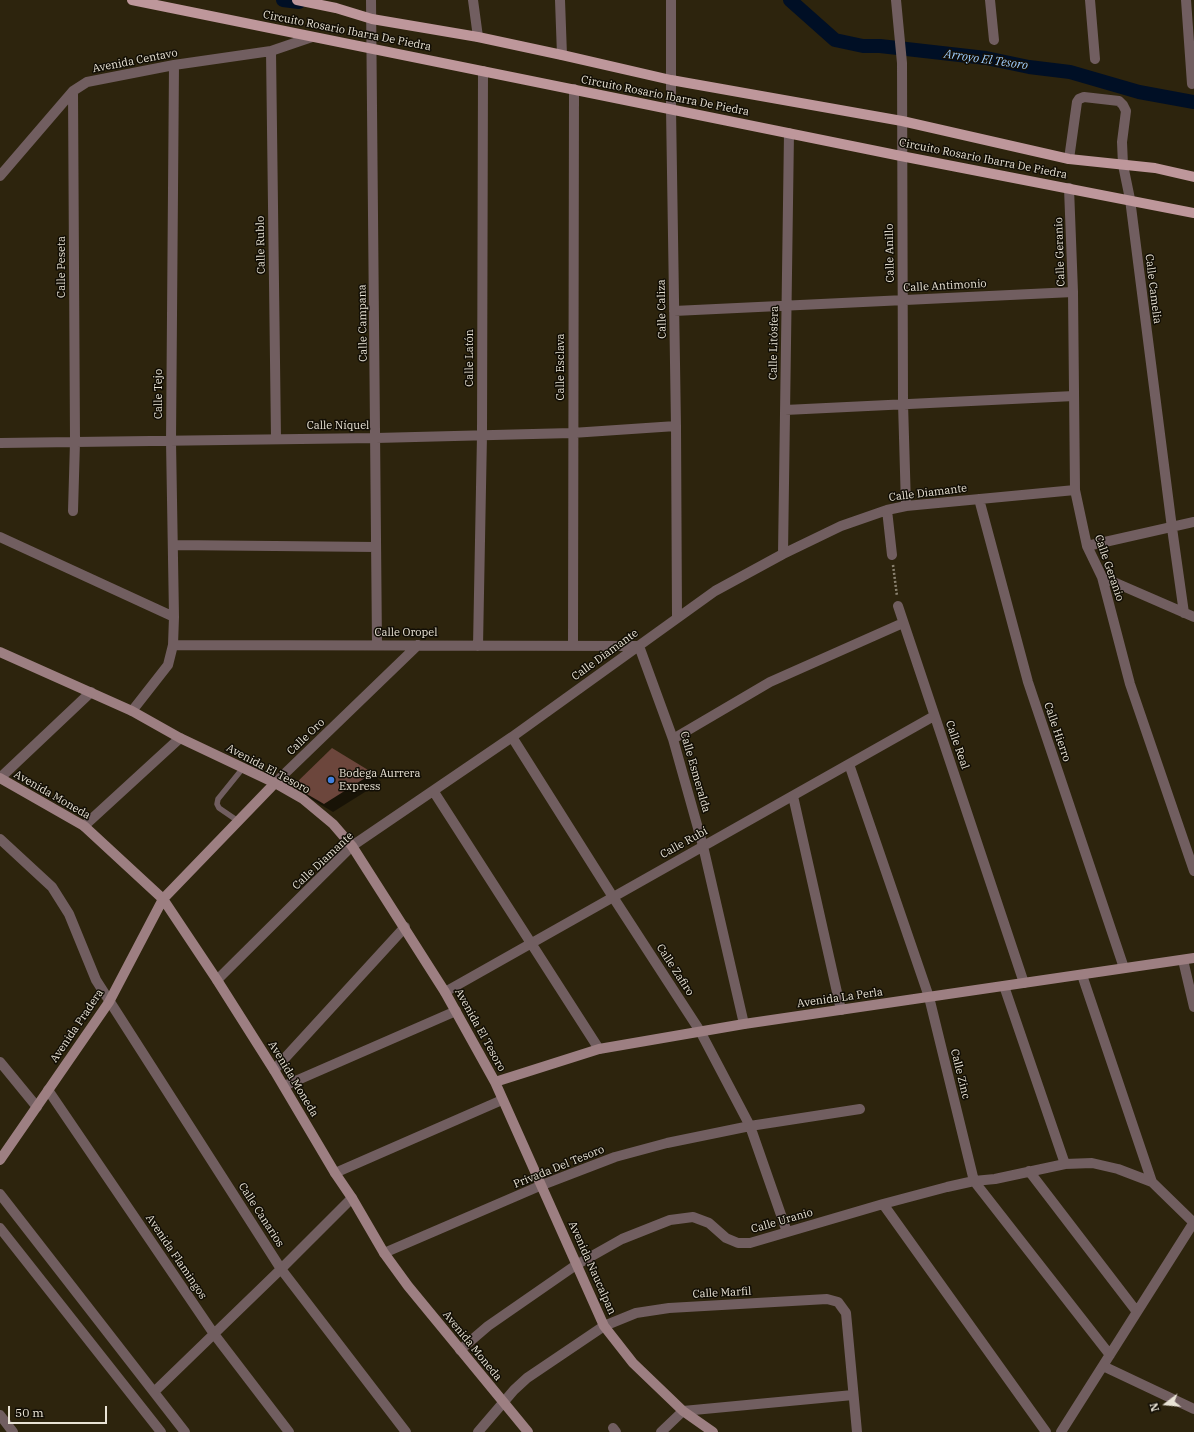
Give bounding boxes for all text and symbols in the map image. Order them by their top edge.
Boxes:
street label: Circuito Rosario Ibarra De Piedra [262,8,432,54]
street label: Avenida Centavo [91,46,179,76]
water label: Arroyo El Tesoro [943,47,1029,73]
street label: Circuito Rosario Ibarra De Piedra [580,73,750,119]
street label: Circuito Rosario Ibarra De Piedra [898,136,1068,182]
street label: Calle Rublo [254,216,268,274]
street label: Calle Geranio [1052,217,1068,287]
street label: Calle Anillo [883,223,897,283]
street label: Calle Peseta [55,236,69,298]
street label: Calle Camelia [1142,253,1164,325]
street label: Calle Antimonio [903,277,987,295]
street label: Calle Caliza [655,279,669,339]
street label: Calle Campana [356,284,370,362]
street label: Calle Litósfera [767,306,781,380]
street label: Calle Latón [463,329,477,387]
street label: Calle Esclava [554,333,568,401]
street label: Calle Tejo [152,369,166,419]
street label: Calle Níquel [307,419,369,433]
street label: Calle Diamante [888,482,968,504]
street label: Calle Geranio [1091,533,1127,603]
street label: Calle Oropel [374,626,438,640]
street label: Calle Diamante [569,627,641,683]
street label: Calle Hierro [1041,701,1073,763]
street label: Calle Oro [284,716,328,758]
street label: Calle Real [943,719,971,771]
street label: Calle Esmeralda [677,730,713,814]
street label: Avenida El Tesoro [224,741,312,797]
place label: Bodega Aurrera Express [339,767,420,793]
street label: Avenida Moneda [11,768,93,822]
marker: Bodega Aurrera Express [326,775,336,785]
street label: Calle Rubí [658,825,710,861]
street label: Calle Diamante [290,829,356,893]
street label: Calle Zafiro [653,942,697,998]
street label: Avenida La Perla [796,985,884,1011]
street label: Avenida El Tesoro [452,986,508,1074]
street label: Avenida Pradera [48,987,106,1065]
street label: Avenida Moneda [265,1039,321,1119]
street label: Calle Zinc [947,1048,973,1100]
street label: Privada Del Tesoro [512,1143,606,1191]
street label: Calle Canarios [235,1180,287,1250]
street label: Calle Uranio [750,1206,814,1236]
street label: Avenida Flamingos [143,1212,209,1302]
street label: Avenida Naucalpan [565,1219,619,1317]
street label: Calle Marfil [692,1285,752,1301]
street label: Avenida Moneda [440,1308,504,1384]
north arrow [1146,1384,1186,1424]
scale bar [10,1398,109,1424]
text: N [1147,1401,1162,1413]
text: 50 m [15,1405,44,1420]

